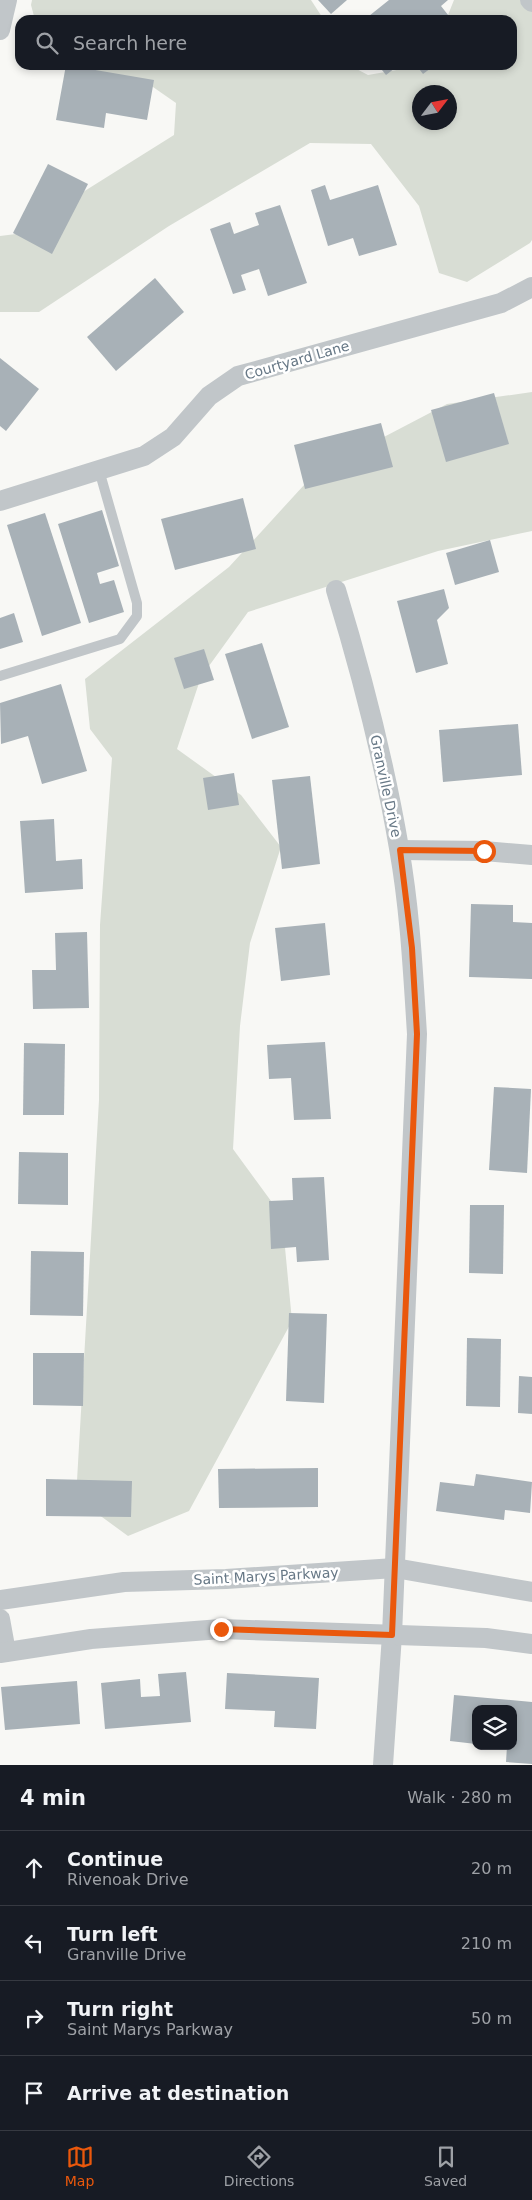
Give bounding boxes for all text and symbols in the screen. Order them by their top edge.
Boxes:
search box [15,15,517,70]
icon: search [33,29,61,57]
text: Search here [73,32,187,54]
north arrow [412,85,457,130]
street label: Courtyard Lane [243,337,351,383]
street label: Granville Drive [367,733,405,839]
route start [473,840,496,863]
street label: Saint Marys Parkway [193,1564,339,1588]
route end [210,1618,233,1641]
map controls [472,1705,517,1750]
button: layers [472,1705,517,1750]
text: 4 min [20,1786,86,1810]
text: Walk · 280 m [407,1788,512,1807]
text: Continue [67,1848,163,1870]
icon: ahead [20,1854,48,1882]
text: 20 m [471,1859,512,1878]
text: Rivenoak Drive [67,1870,189,1889]
text: Turn left [67,1923,158,1945]
icon: left [20,1929,48,1957]
text: 210 m [461,1934,512,1953]
text: Granville Drive [67,1945,186,1964]
text: Turn right [67,1998,173,2020]
icon: right [20,2004,48,2032]
text: 50 m [471,2009,512,2028]
text: Saint Marys Parkway [67,2020,233,2039]
icon: arrive [20,2079,48,2107]
text: Arrive at destination [67,2082,289,2104]
tab: Map [65,2143,94,2189]
tab: Directions [224,2143,294,2189]
tab: Saved [424,2143,467,2189]

